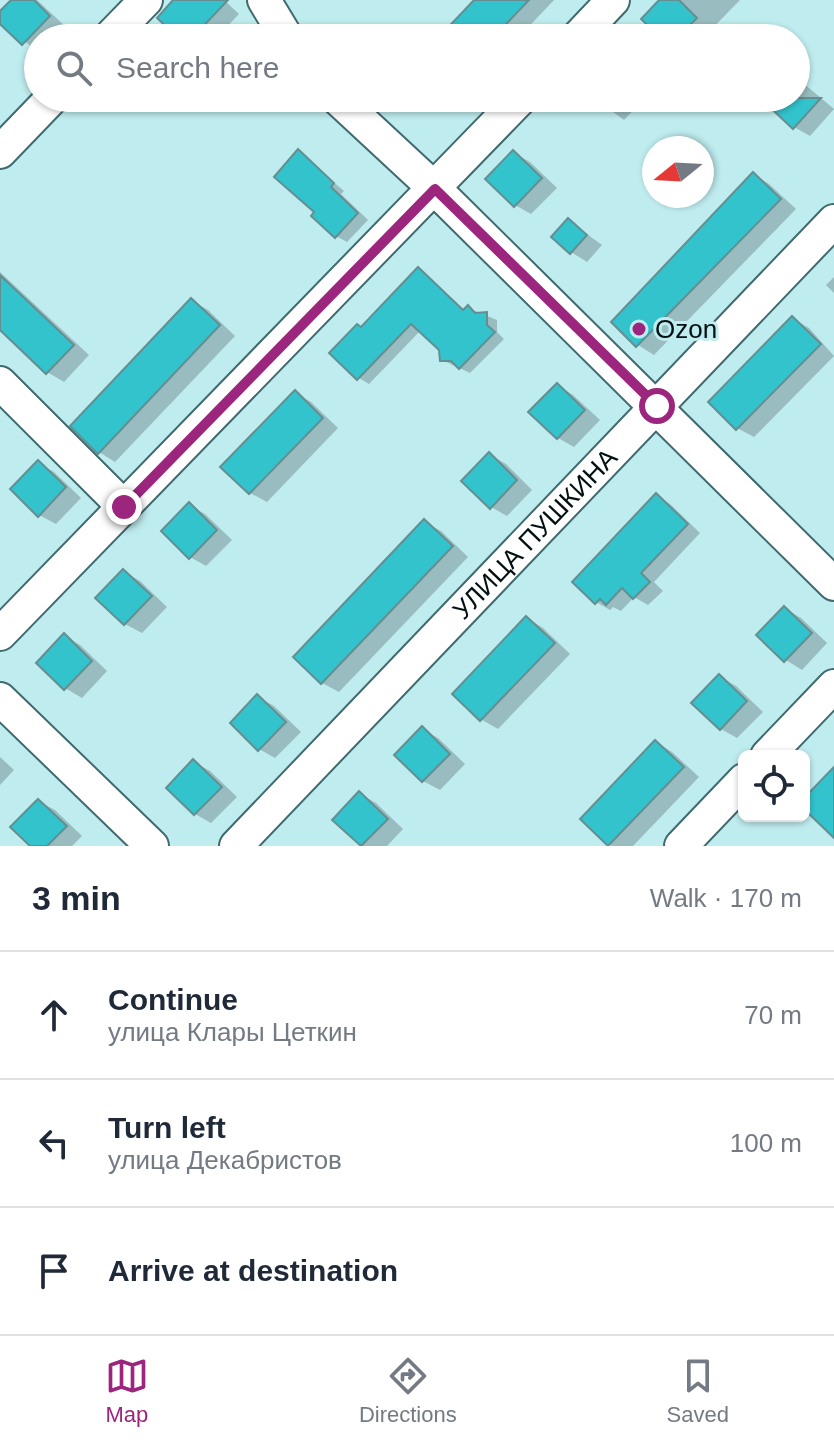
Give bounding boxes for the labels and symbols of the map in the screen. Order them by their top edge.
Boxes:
north arrow [642,136,714,208]
place label: Ozon [655,314,717,344]
marker: Ozon [630,320,648,338]
route start [639,388,675,424]
street label: УЛИЦА ПУШКИНА [446,442,623,625]
route end [106,489,142,525]

